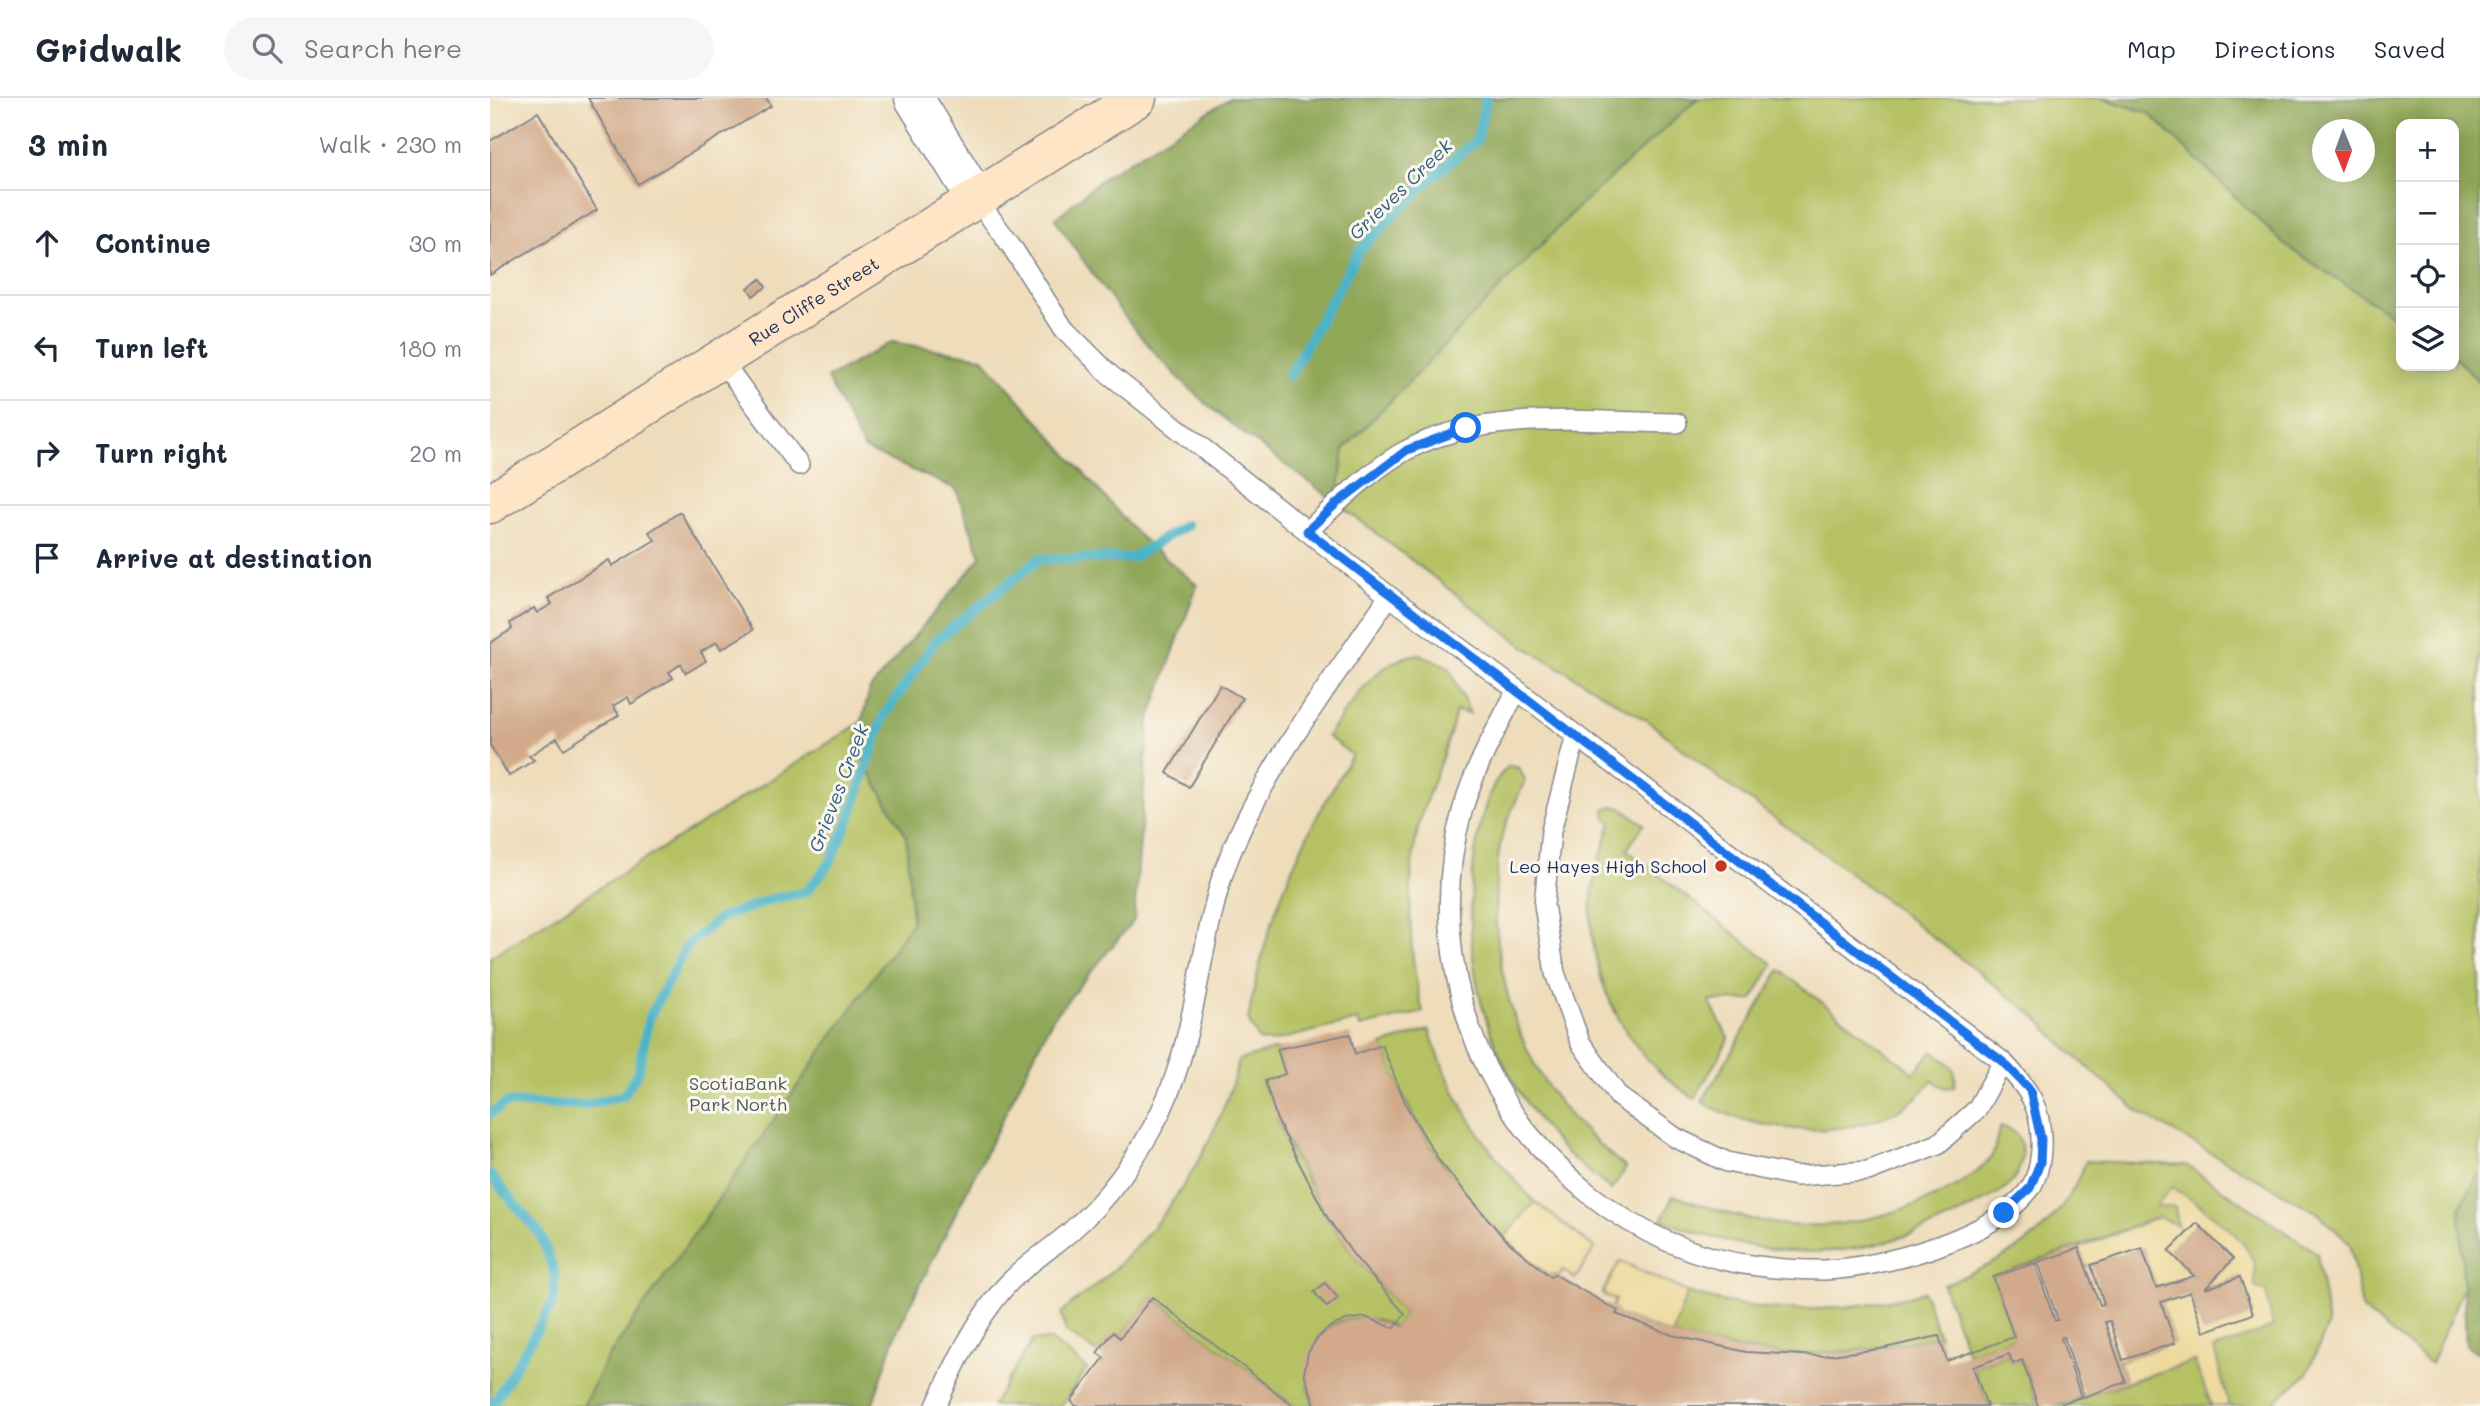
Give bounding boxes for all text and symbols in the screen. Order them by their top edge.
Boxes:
search box [224,17,714,80]
text: Gridwalk [35,27,182,70]
icon: search [248,29,286,67]
text: Search here [304,31,462,65]
text: Map [2127,33,2176,64]
text: Directions [2214,33,2336,64]
text: Saved [2374,33,2445,64]
north arrow [2312,119,2375,182]
map controls [2396,119,2459,371]
button: + [2396,119,2459,182]
text: 3 min [28,124,108,164]
text: Walk · 230 m [319,129,462,159]
water label: Grieves Creek [1343,132,1458,245]
button: − [2396,182,2459,245]
icon: ahead [28,224,66,262]
text: Continue [95,226,211,260]
text: 30 m [409,228,462,258]
button: locate [2396,245,2459,308]
street label: Rue Cliffe Street [744,251,883,351]
button: layers [2396,308,2459,371]
icon: left [28,329,66,367]
text: Turn left [95,331,208,365]
text: 180 m [398,333,462,363]
route start [1450,412,1481,443]
icon: right [28,434,66,472]
text: Turn right [95,436,228,470]
text: 20 m [409,438,462,468]
icon: arrive [28,539,66,577]
text: Arrive at destination [95,541,372,575]
water label: Grieves Creek [802,720,874,856]
place label: Leo Hayes High School [1509,854,1707,878]
marker: Leo Hayes High School [1713,858,1729,874]
park label: ScotiaBank Park North [689,1071,787,1116]
route end [1988,1197,2019,1228]

